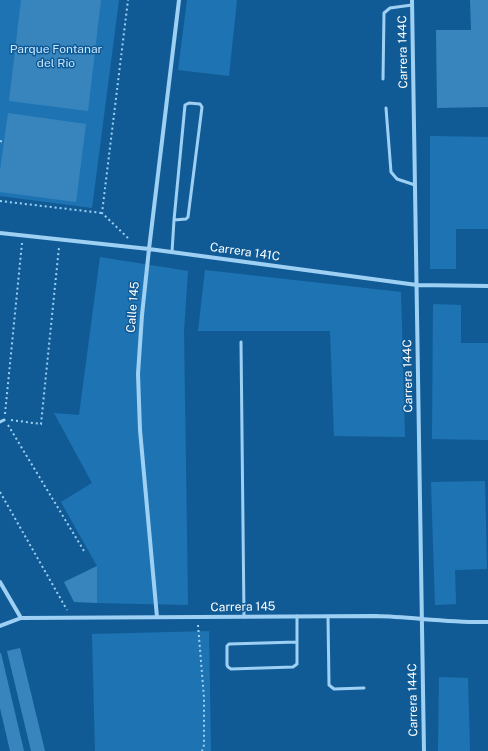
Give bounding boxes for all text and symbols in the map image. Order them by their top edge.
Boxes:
street label: Carrera 144C [395,15,411,89]
park label: Parque Fontanar del Rio [10,42,102,70]
street label: Carrera 141C [209,240,281,264]
street label: Calle 145 [124,281,142,333]
street label: Carrera 144C [400,339,416,413]
street label: Carrera 145 [210,599,276,615]
street label: Carrera 144C [405,663,421,737]

